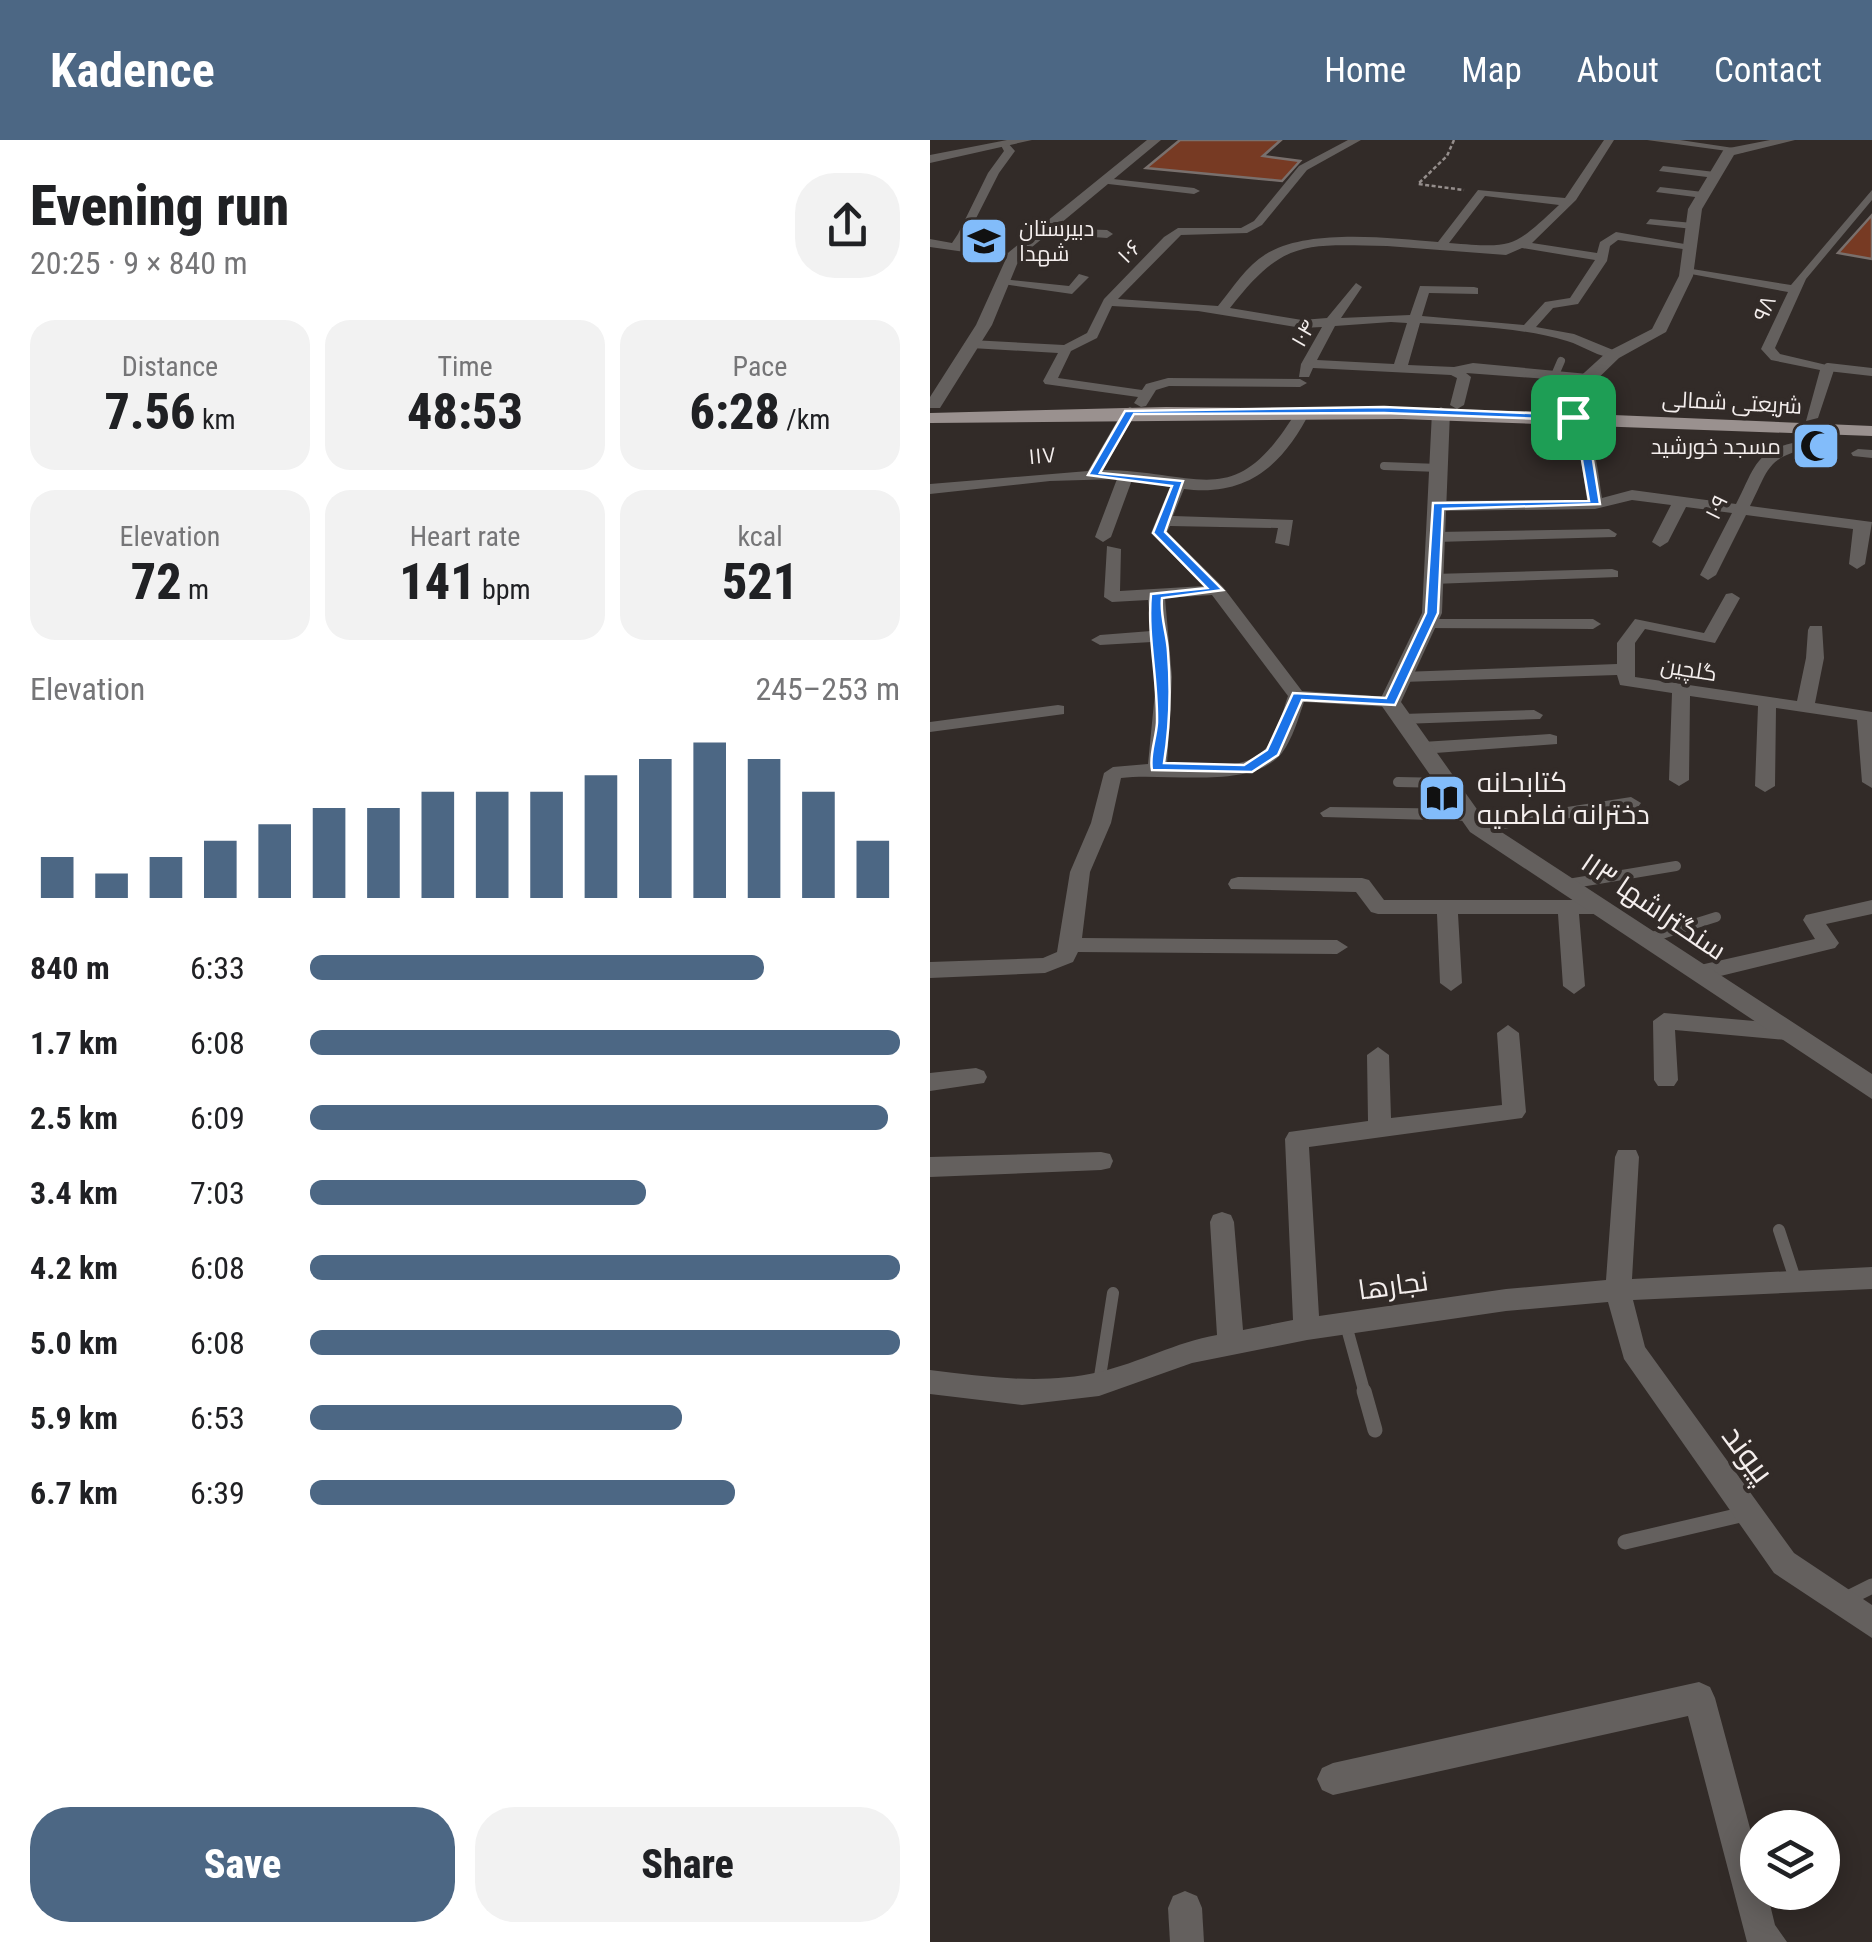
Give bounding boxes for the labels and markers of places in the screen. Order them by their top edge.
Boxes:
school or university icon: دبیرستان شهدا [958,215,1010,267]
place label: دبیرستان شهدا [1019,216,1094,267]
pin [1531,375,1616,460]
mosque icon: مسجد خورشید [1790,420,1842,472]
place label: مسجد خورشید [1651,434,1781,459]
place label: کتابحانه دخترانه فاطمیه [1477,766,1650,831]
library icon: کتابحانه دخترانه فاطمیه [1416,772,1468,824]

